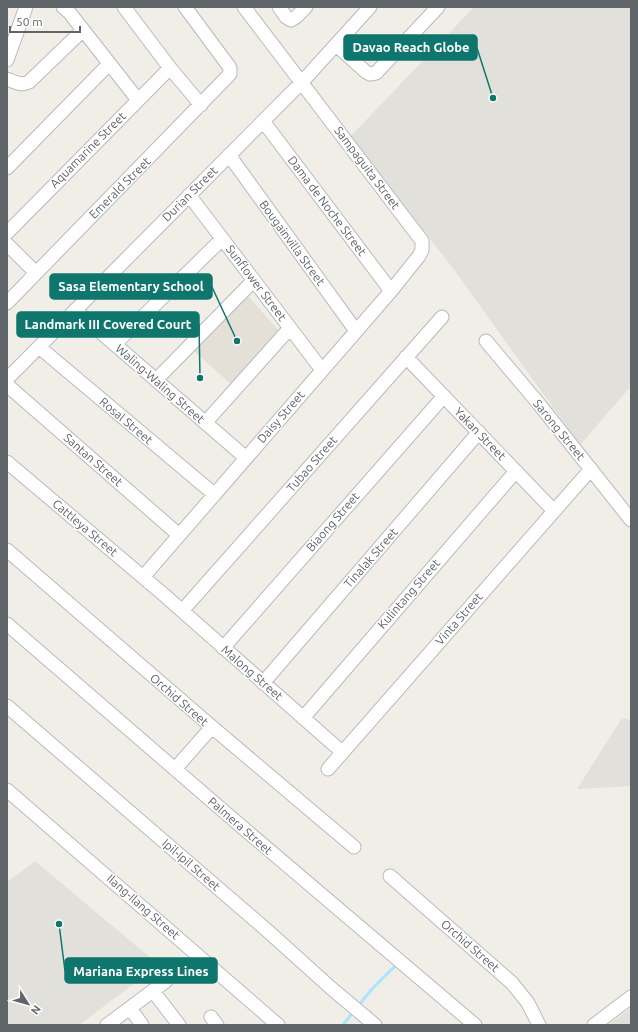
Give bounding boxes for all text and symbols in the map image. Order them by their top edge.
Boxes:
scale bar [10,8,80,34]
text: 50 m [16,15,43,28]
callout: Davao Reach Globe [344,35,477,60]
text: Davao Reach Globe [352,40,470,54]
street label: Aquamarine Street [47,109,128,190]
street label: Sampaguita Street [332,124,403,212]
street label: Dama de Noche Street [286,153,369,258]
street label: Emerald Street [86,154,153,221]
street label: Durian Street [160,163,220,224]
street label: Bougainvilla Street [257,198,328,288]
street label: Sunflower Street [224,242,289,323]
callout: Sasa Elementary School [50,274,212,299]
text: Sasa Elementary School [58,279,204,293]
callout: Landmark III Covered Court [17,312,199,337]
text: Landmark III Covered Court [25,317,192,331]
street label: Waling-Waling Street [113,342,208,426]
street label: Daisy Street [254,388,307,445]
street label: Rosal Street [97,395,156,447]
street label: Sarong Street [531,397,588,463]
street label: Yakan Street [452,405,509,463]
street label: Santan Street [61,431,125,489]
street label: Tubao Street [284,433,340,494]
street label: Biaong Street [304,489,362,554]
street label: Cattleya Street [50,497,121,559]
street label: Tinalak Street [341,525,400,590]
street label: Kulintang Street [375,556,443,631]
street label: Vinta Street [432,590,485,647]
street label: Malong Street [219,643,286,703]
street label: Orchid Street [148,671,211,728]
street label: Palmera Street [206,794,275,857]
street label: Ipil-Ipil Street [160,836,223,893]
street label: Ilang-Ilang Street [104,872,183,942]
street label: Orchid Street [439,917,502,974]
callout: Mariana Express Lines [65,958,217,983]
text: Mariana Express Lines [73,964,209,978]
north arrow [8,984,48,1024]
text: N [29,1003,43,1017]

